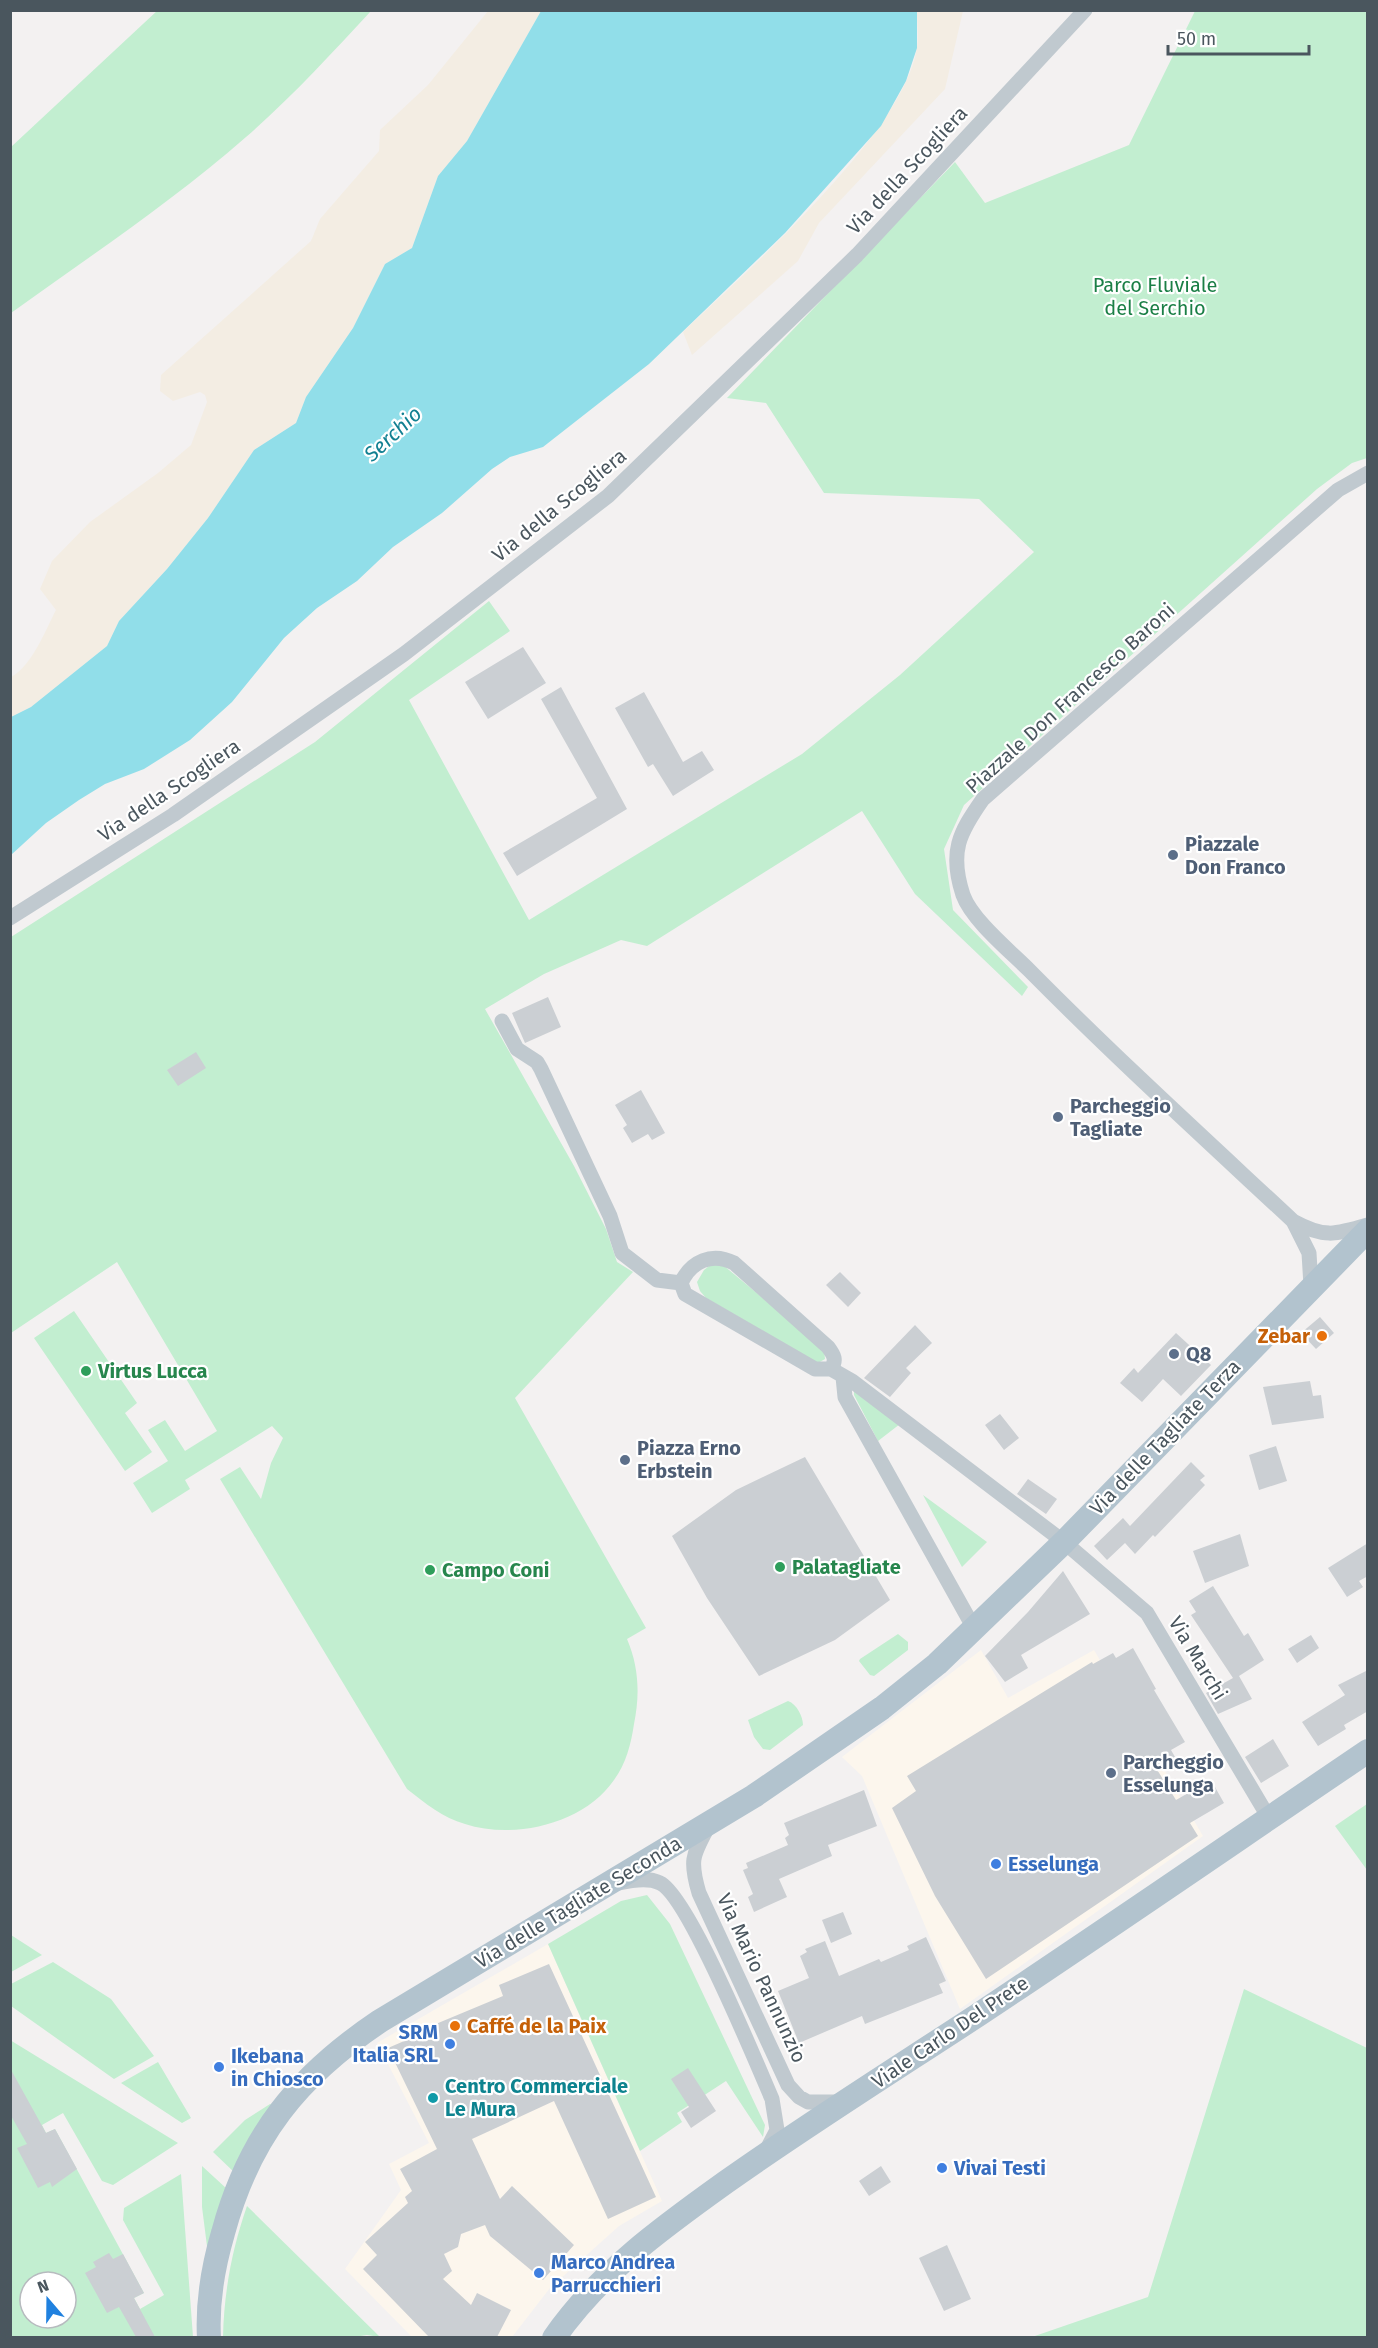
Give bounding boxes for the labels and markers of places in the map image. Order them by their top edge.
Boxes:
place label: Piazzale Don Franco [1185,832,1286,879]
marker: Piazzale Don Franco [1166,848,1180,862]
place label: Parcheggio Tagliate [1070,1094,1171,1141]
marker: Parcheggio Tagliate [1051,1110,1065,1124]
place label: Zebar [1258,1324,1311,1348]
marker: Zebar [1315,1329,1329,1343]
place label: Q8 [1186,1342,1212,1366]
marker: Q8 [1167,1347,1181,1361]
place label: Virtus Lucca [97,1359,208,1383]
marker: Virtus Lucca [79,1364,93,1378]
place label: Piazza Erno Erbstein [637,1436,741,1483]
marker: Piazza Erno Erbstein [618,1453,632,1467]
place label: Palatagliate [792,1555,901,1579]
place label: Campo Coni [442,1558,549,1582]
marker: Palatagliate [773,1560,787,1574]
marker: Campo Coni [423,1563,437,1577]
place label: Parcheggio Esselunga [1123,1750,1224,1797]
marker: Parcheggio Esselunga [1104,1766,1118,1780]
place label: Esselunga [1008,1852,1099,1876]
marker: Esselunga [989,1857,1003,1871]
place label: Caffé de la Paix [467,2014,607,2038]
marker: Caffé de la Paix [448,2019,462,2033]
place label: SRM Italia SRL [353,2020,438,2067]
marker: SRM Italia SRL [443,2037,457,2051]
place label: Ikebana in Chiosco [231,2044,324,2091]
marker: Ikebana in Chiosco [212,2060,226,2074]
place label: Centro Commerciale Le Mura [445,2074,628,2121]
marker: Centro Commerciale Le Mura [426,2091,440,2105]
place label: Vivai Testi [953,2156,1046,2180]
marker: Vivai Testi [935,2161,949,2175]
place label: Marco Andrea Parrucchieri [551,2250,675,2297]
marker: Marco Andrea Parrucchieri [532,2266,546,2280]

